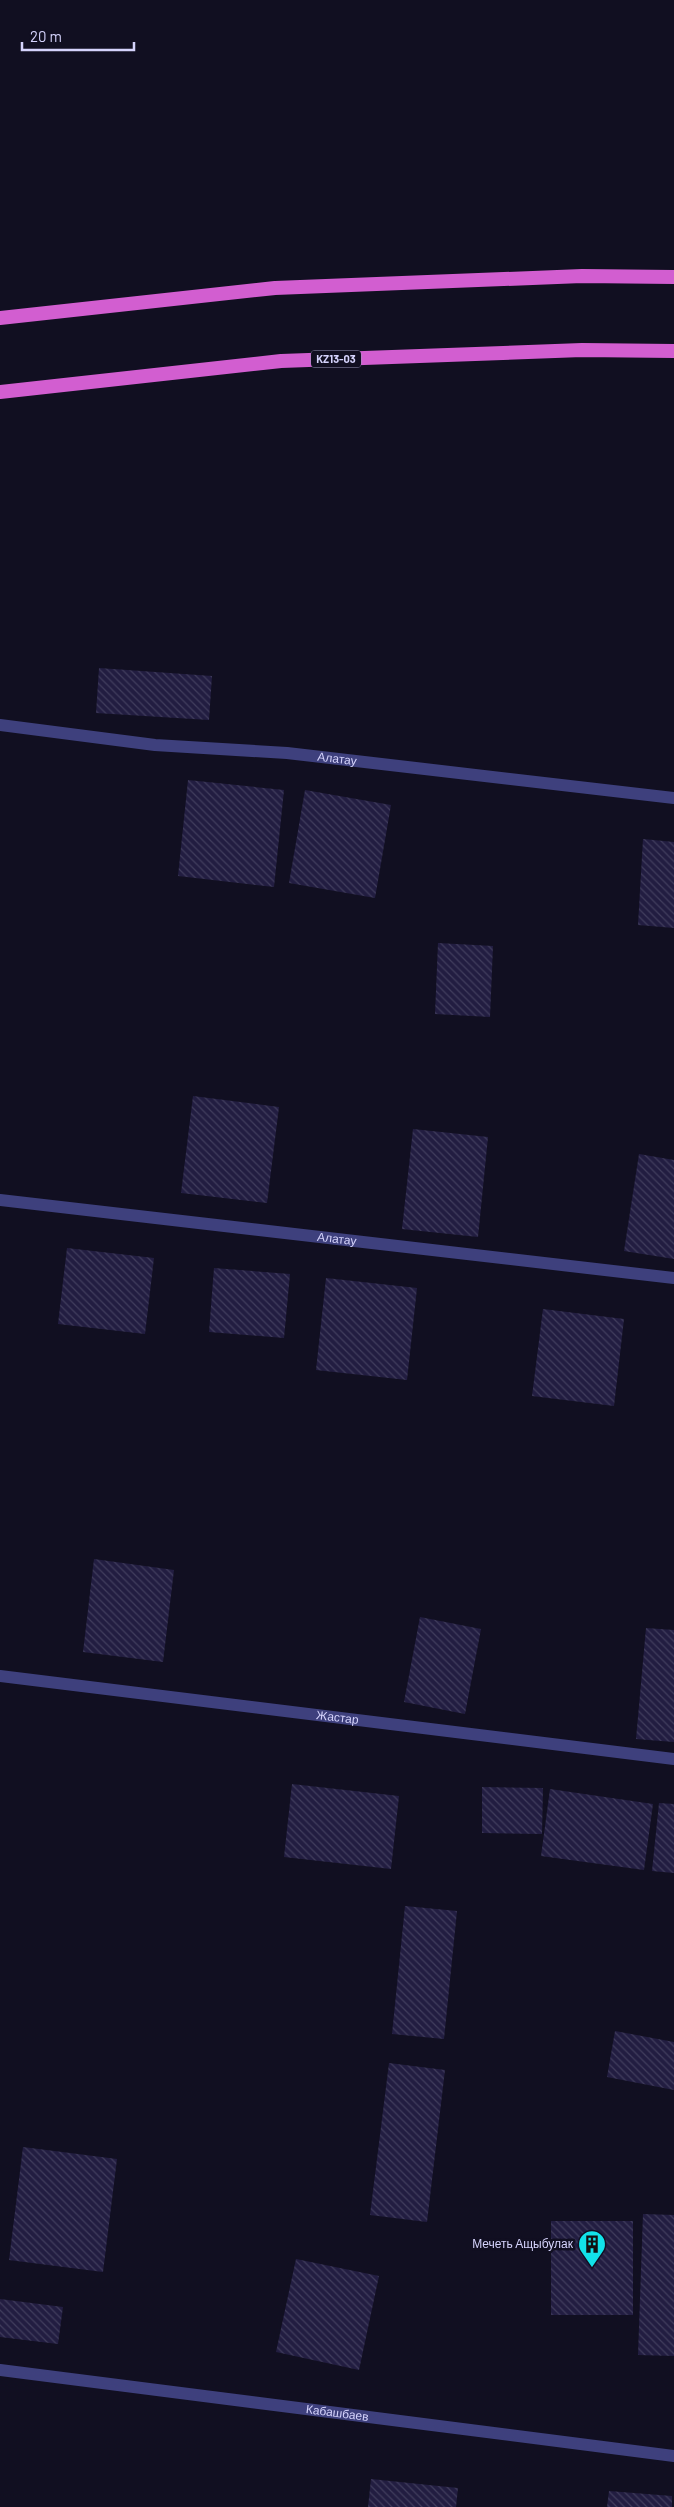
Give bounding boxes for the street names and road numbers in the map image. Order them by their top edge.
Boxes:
road number: KZ13-03 [311,350,361,368]
street label: Алатау [317,749,358,768]
street label: Алатау [317,1229,357,1248]
street label: Жастар [316,1707,360,1727]
street label: Кабашбаев [305,2401,370,2423]

